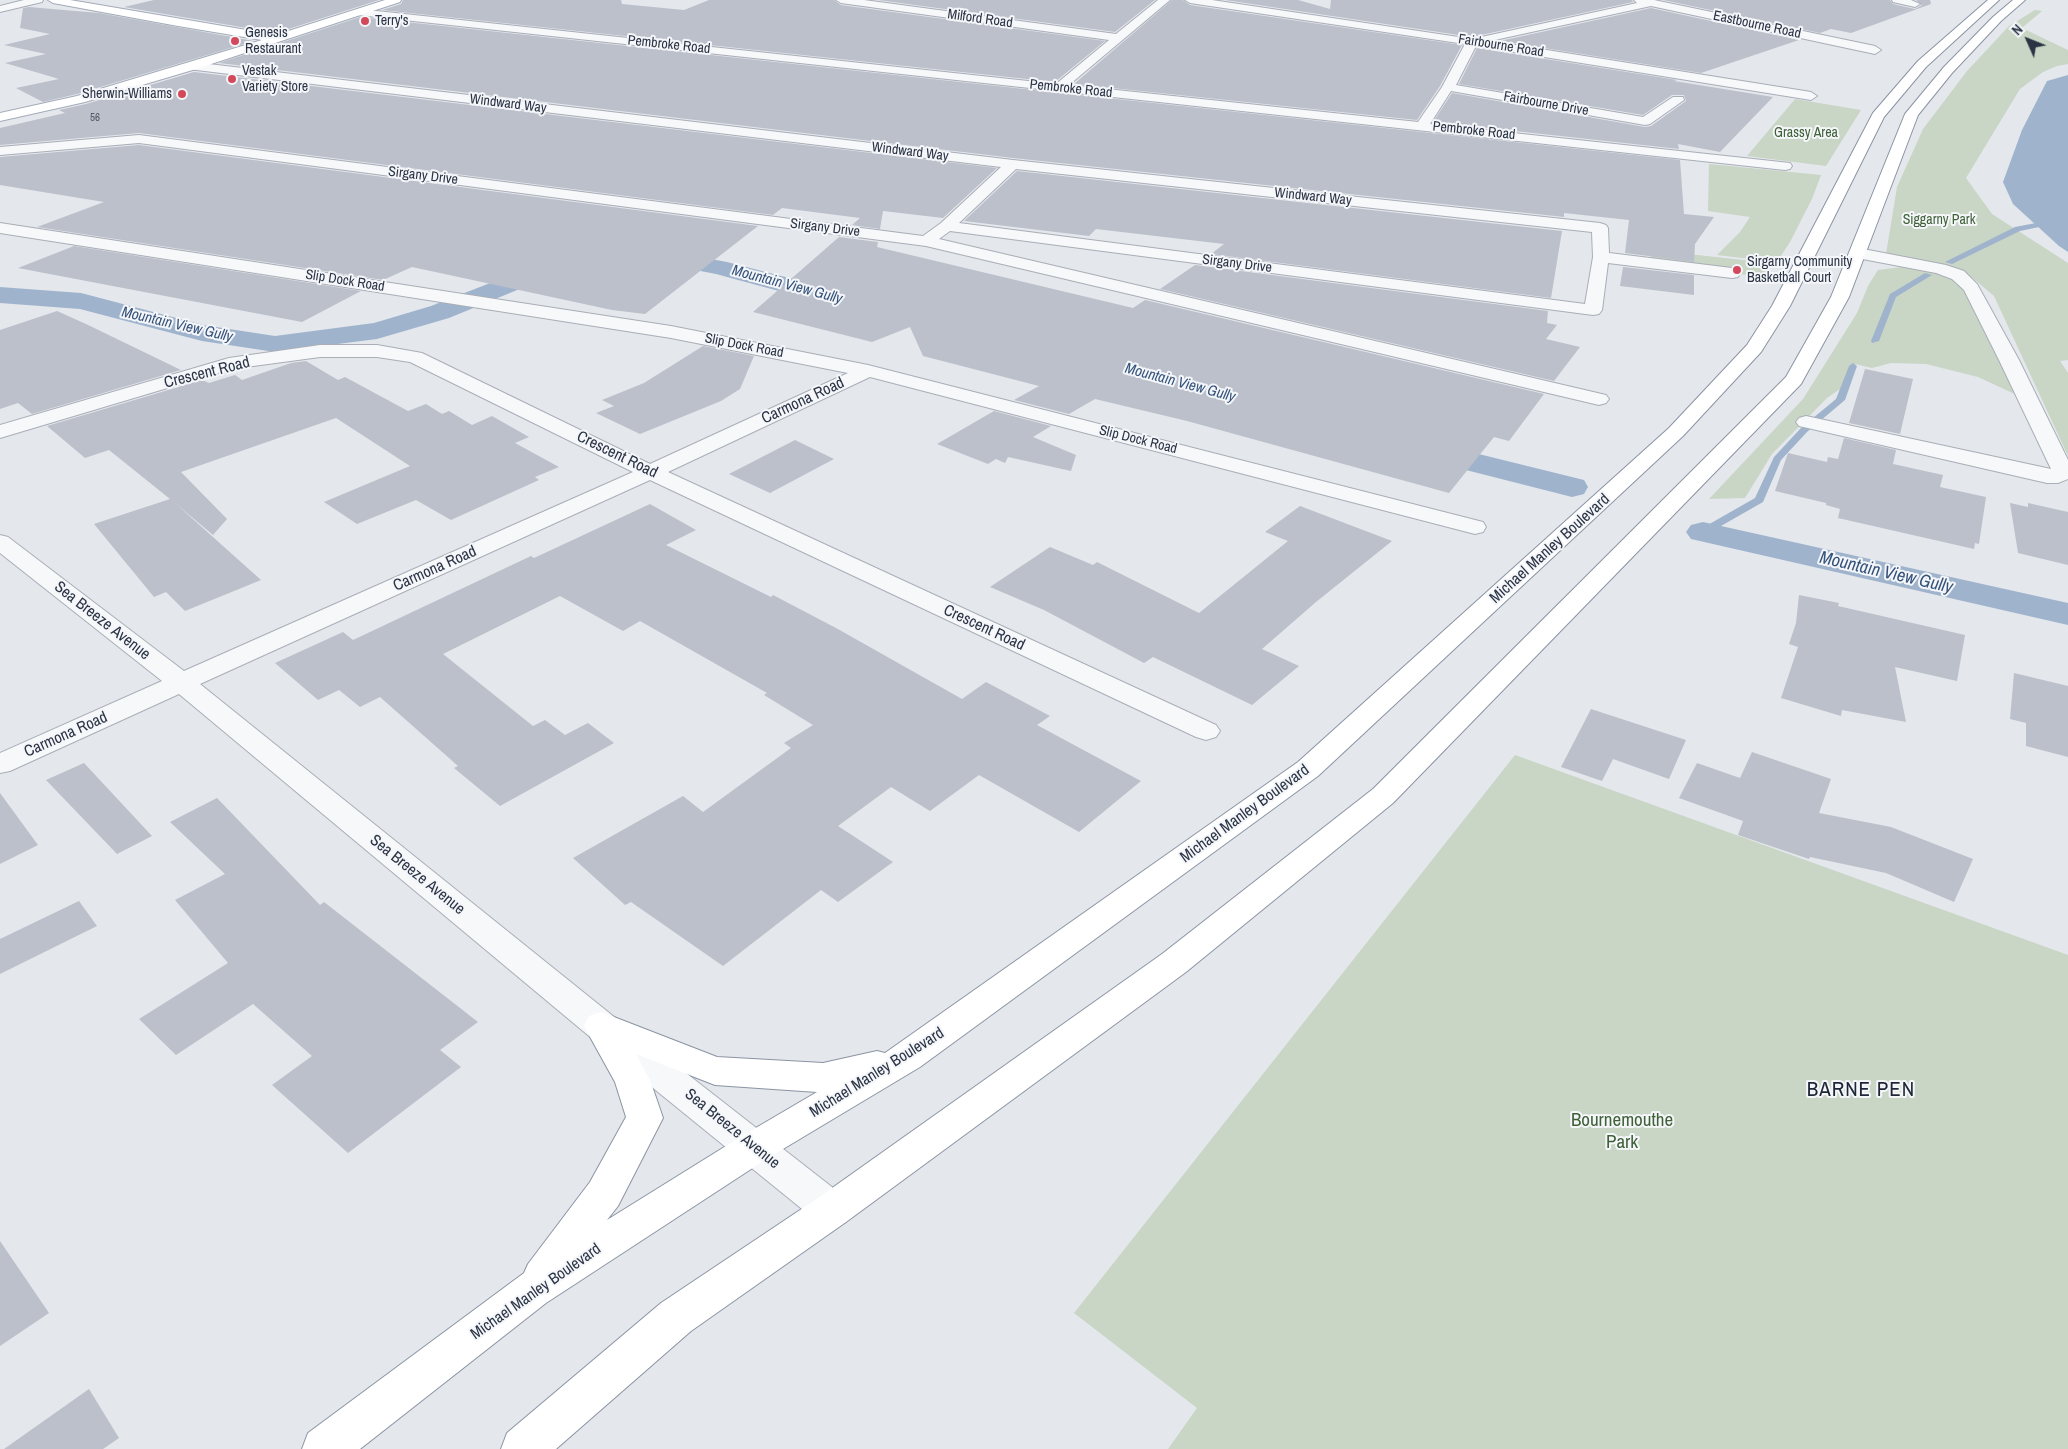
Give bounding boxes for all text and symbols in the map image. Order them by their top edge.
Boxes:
street label: Milford Road [946,6,1014,32]
street label: Eastbourne Road [1712,7,1802,43]
place label: Terry's [375,13,408,29]
marker: Terry's [359,15,371,27]
north arrow [2003,15,2053,65]
text: N [2008,20,2027,39]
place label: Genesis Restaurant [245,25,301,58]
street label: Fairbourne Road [1457,31,1545,61]
street label: Pembroke Road [627,32,711,58]
marker: Genesis Restaurant [229,35,241,47]
place label: Vestak Variety Store [242,63,308,95]
marker: Vestak Variety Store [226,73,238,85]
street label: Pembroke Road [1029,76,1113,102]
place label: Sherwin-Williams [82,86,172,102]
marker: Sherwin-Williams [176,88,188,100]
street label: Fairbourne Drive [1502,88,1590,120]
street label: Windward Way [469,91,547,117]
house number: 56 [90,111,100,125]
street label: Pembroke Road [1432,118,1516,144]
park label: Grassy Area [1774,125,1838,141]
street label: Windward Way [871,139,949,165]
street label: Sirgany Drive [387,163,459,189]
street label: Windward Way [1274,185,1352,209]
park label: Siggarny Park [1903,212,1975,228]
street label: Sirgany Drive [789,215,861,241]
street label: Sirgany Drive [1201,251,1273,277]
place label: Sirgarny Community Basketball Court [1747,254,1852,286]
water label: Mountain View Gully [730,262,844,308]
marker: Sirgarny Community Basketball Court [1731,264,1743,276]
street label: Slip Dock Road [304,266,386,296]
water label: Mountain View Gully [120,303,234,347]
street label: Slip Dock Road [703,330,785,362]
street label: Crescent Road [162,353,252,393]
water label: Mountain View Gully [1123,360,1237,406]
street label: Carmona Road [759,374,847,428]
street label: Slip Dock Road [1097,422,1179,458]
street label: Crescent Road [573,427,661,483]
street label: Michael Manley Boulevard [1486,490,1614,608]
street label: Carmona Road [390,542,480,596]
water label: Mountain View Gully [1817,547,1955,599]
street label: Sea Breeze Avenue [50,578,154,664]
street label: Crescent Road [940,601,1028,655]
street label: Carmona Road [21,708,111,762]
street label: Michael Manley Boulevard [1177,761,1313,867]
street label: Sea Breeze Avenue [366,831,468,919]
street label: Michael Manley Boulevard [806,1024,948,1122]
district label: BARNE PEN [1806,1077,1916,1103]
street label: Sea Breeze Avenue [681,1085,783,1173]
park label: Bournemouthe Park [1571,1110,1673,1154]
street label: Michael Manley Boulevard [467,1240,605,1344]

